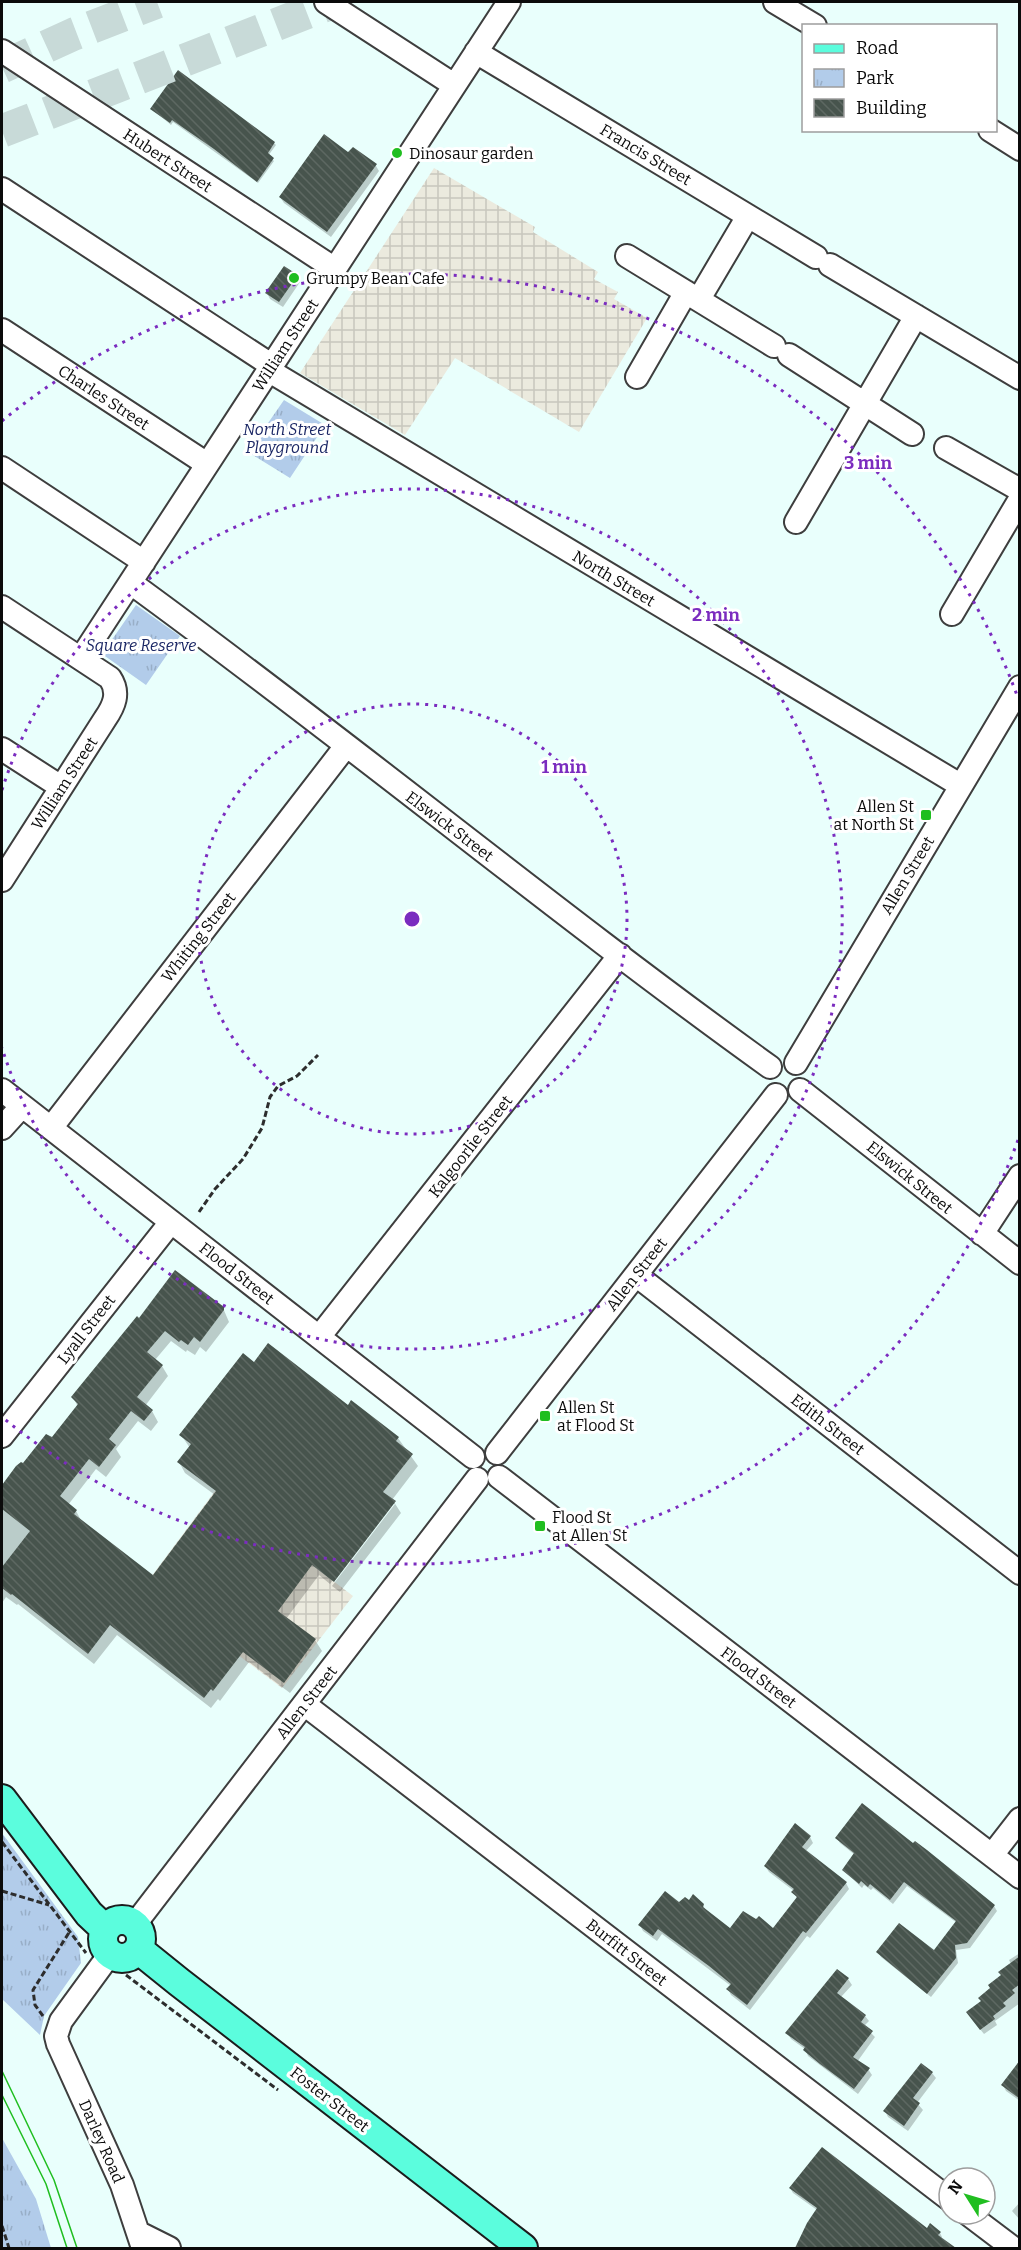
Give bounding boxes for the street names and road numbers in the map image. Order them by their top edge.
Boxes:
street label: Francis Street [597,120,695,189]
street label: Hubert Street [120,125,216,196]
street label: William Street [248,295,323,395]
street label: Charles Street [55,361,153,434]
street label: North Street [569,546,659,611]
street label: William Street [27,733,102,833]
street label: Elswick Street [402,787,497,866]
street label: Allen Street [877,833,938,918]
street label: Whiting Street [157,888,240,986]
street label: Kalgoorlie Street [425,1091,516,1201]
street label: Elswick Street [863,1137,957,1218]
street label: Allen Street [602,1234,671,1315]
street label: Flood Street [196,1238,278,1309]
street label: Lyall Street [53,1291,119,1368]
street label: Edith Street [787,1390,868,1459]
street label: Flood Street [717,1643,800,1712]
street label: Allen Street [272,1662,341,1743]
street label: Burfitt Street [583,1915,671,1990]
street label: Foster Street [286,2063,373,2136]
street label: Darley Road [75,2097,129,2186]

